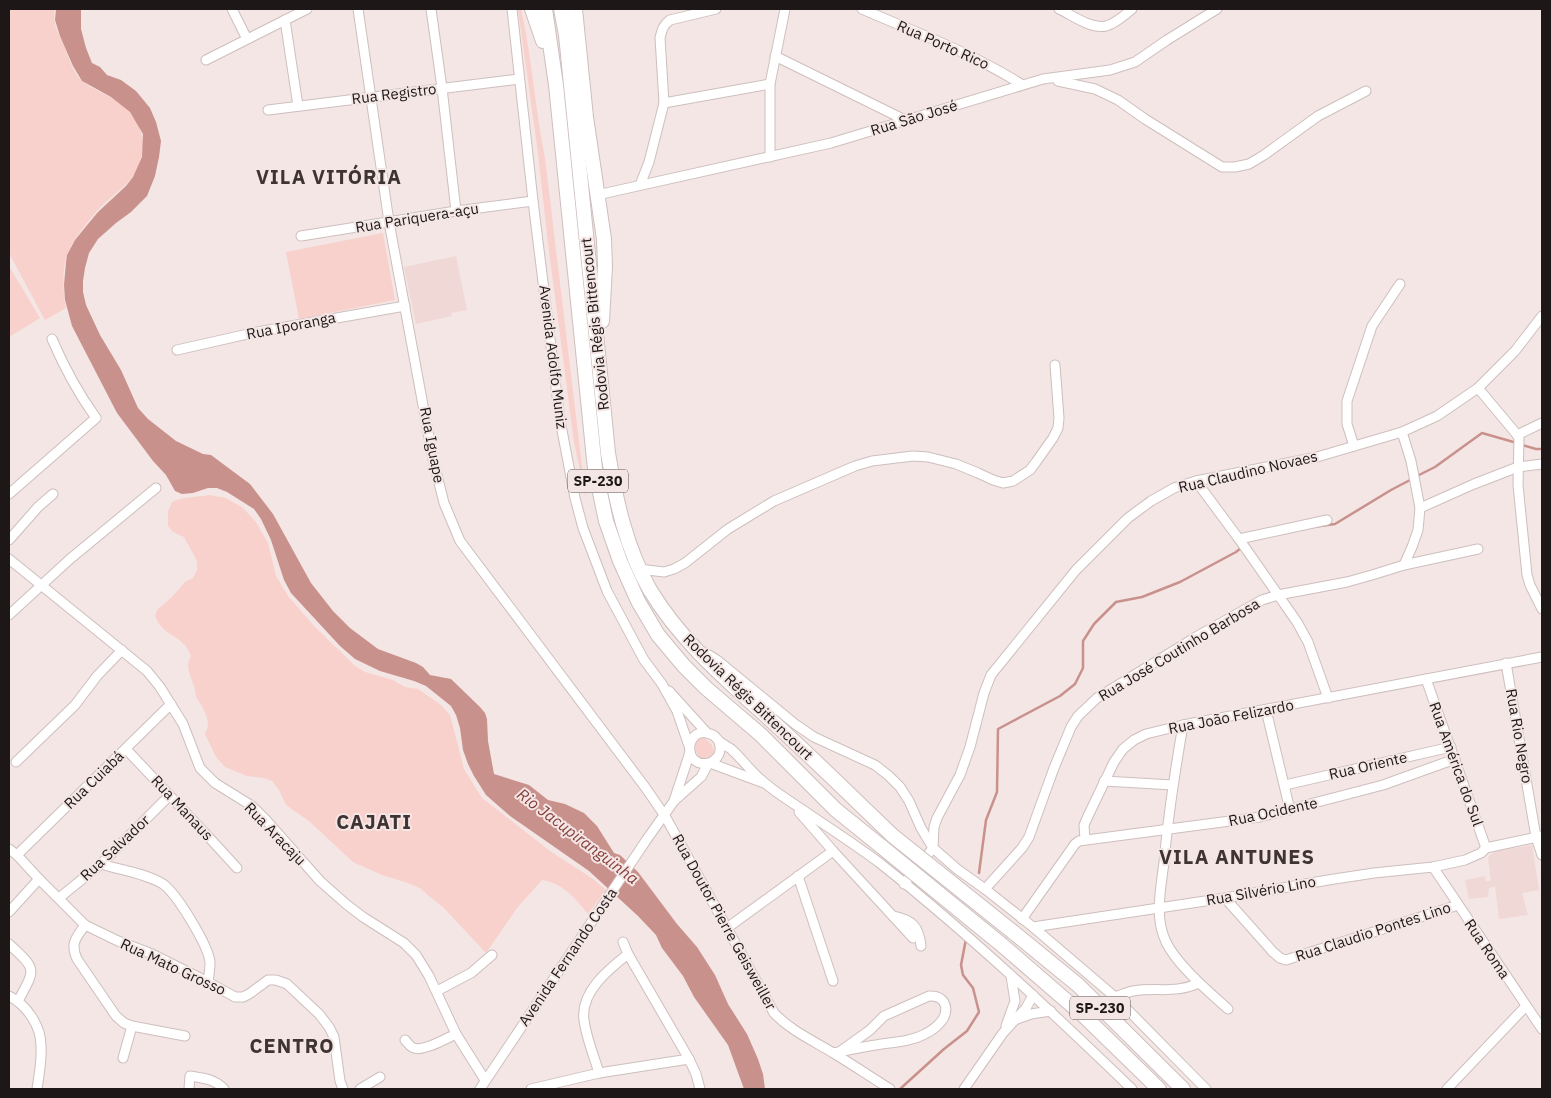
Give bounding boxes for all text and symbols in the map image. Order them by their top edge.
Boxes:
street label: Rua Porto Rico [894,16,992,73]
street label: Rua Registro [350,79,437,108]
street label: Rua São José [868,95,960,140]
district label: VILA VITÓRIA [256,163,402,190]
street label: Rua Pariquera-açu [354,198,480,237]
street label: Rodovia Régis Bittencourt [576,237,613,411]
street label: Avenida Adolfo Muniz [535,284,572,430]
street label: Rua Iporanga [245,308,337,343]
street label: Rua Iguape [416,405,449,485]
street label: Rua Claudino Novaes [1176,446,1319,497]
road number: SP-230 [568,470,628,492]
street label: Rua José Coutinho Barbosa [1095,594,1263,705]
street label: Rodovia Régis Bittencourt [679,630,817,764]
street label: Rua Rio Negro [1502,687,1537,785]
street label: Rua João Felizardo [1167,695,1295,738]
street label: Rua América do Sul [1425,699,1488,829]
street label: Rua Cuiabá [60,746,128,813]
street label: Rua Oriente [1327,747,1409,784]
street label: Rua Manaus [147,771,217,844]
water label: Rio Jacupiranguinha [513,784,643,888]
street label: Rua Ocidente [1227,793,1319,830]
street label: Rua Aracaju [241,798,310,869]
district label: CAJATI [336,808,412,835]
street label: Rua Salvador [76,810,154,885]
street label: Rua Doutor Pierre Geisweiller [668,831,781,1013]
district label: VILA ANTUNES [1159,843,1315,870]
street label: Rua Silvério Lino [1205,872,1317,909]
street label: Avenida Fernando Costa [514,884,621,1030]
street label: Rua Claudio Pontes Lino [1293,897,1453,966]
street label: Rua Roma [1460,915,1514,982]
street label: Rua Mato Grosso [117,934,229,999]
road number: SP-230 [1070,996,1130,1020]
district label: CENTRO [250,1032,334,1059]

